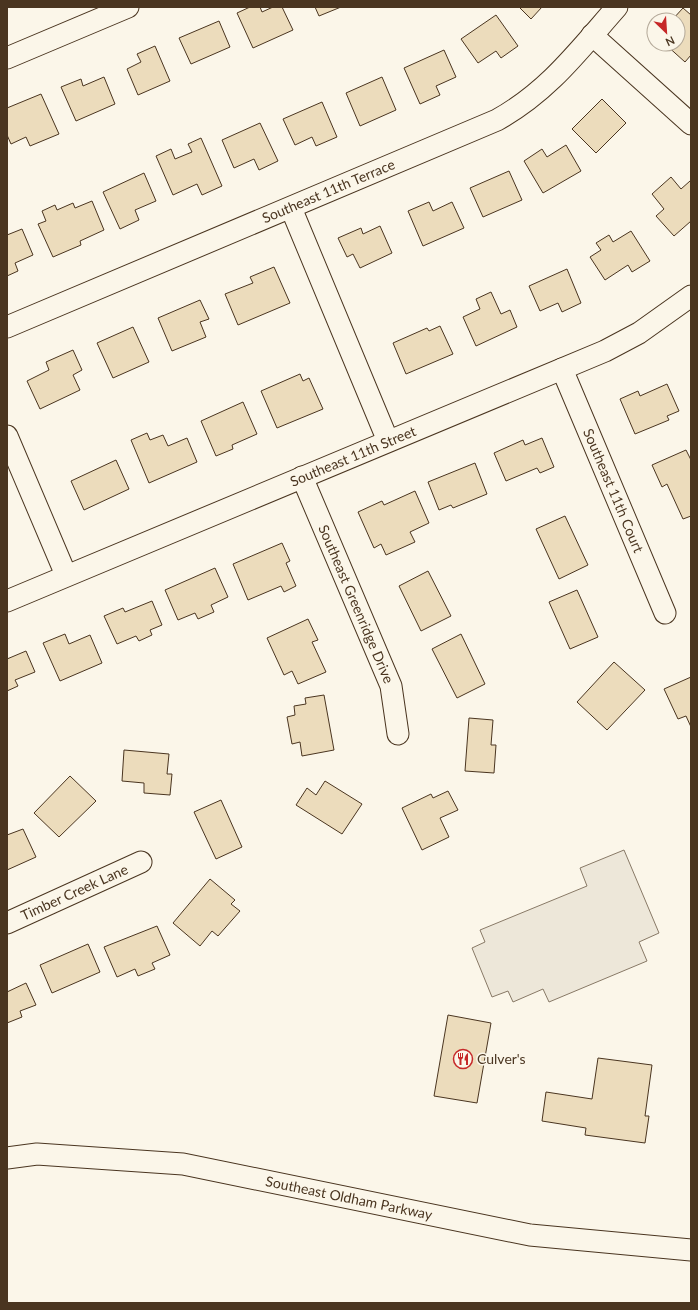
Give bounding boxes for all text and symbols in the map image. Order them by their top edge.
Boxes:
north arrow [646,12,686,52]
text: N [664,34,677,49]
street label: Southeast 11th Terrace [259,155,397,226]
street label: Southeast 11th Street [287,422,418,490]
street label: Southeast 11th Court [580,426,647,555]
street label: Southeast Greenridge Drive [315,522,398,686]
street label: Timber Creek Lane [18,860,130,924]
restaurant icon: Culver's [452,1048,474,1070]
place label: Culver's [477,1050,526,1067]
street label: Southeast Oldham Parkway [264,1172,435,1223]

